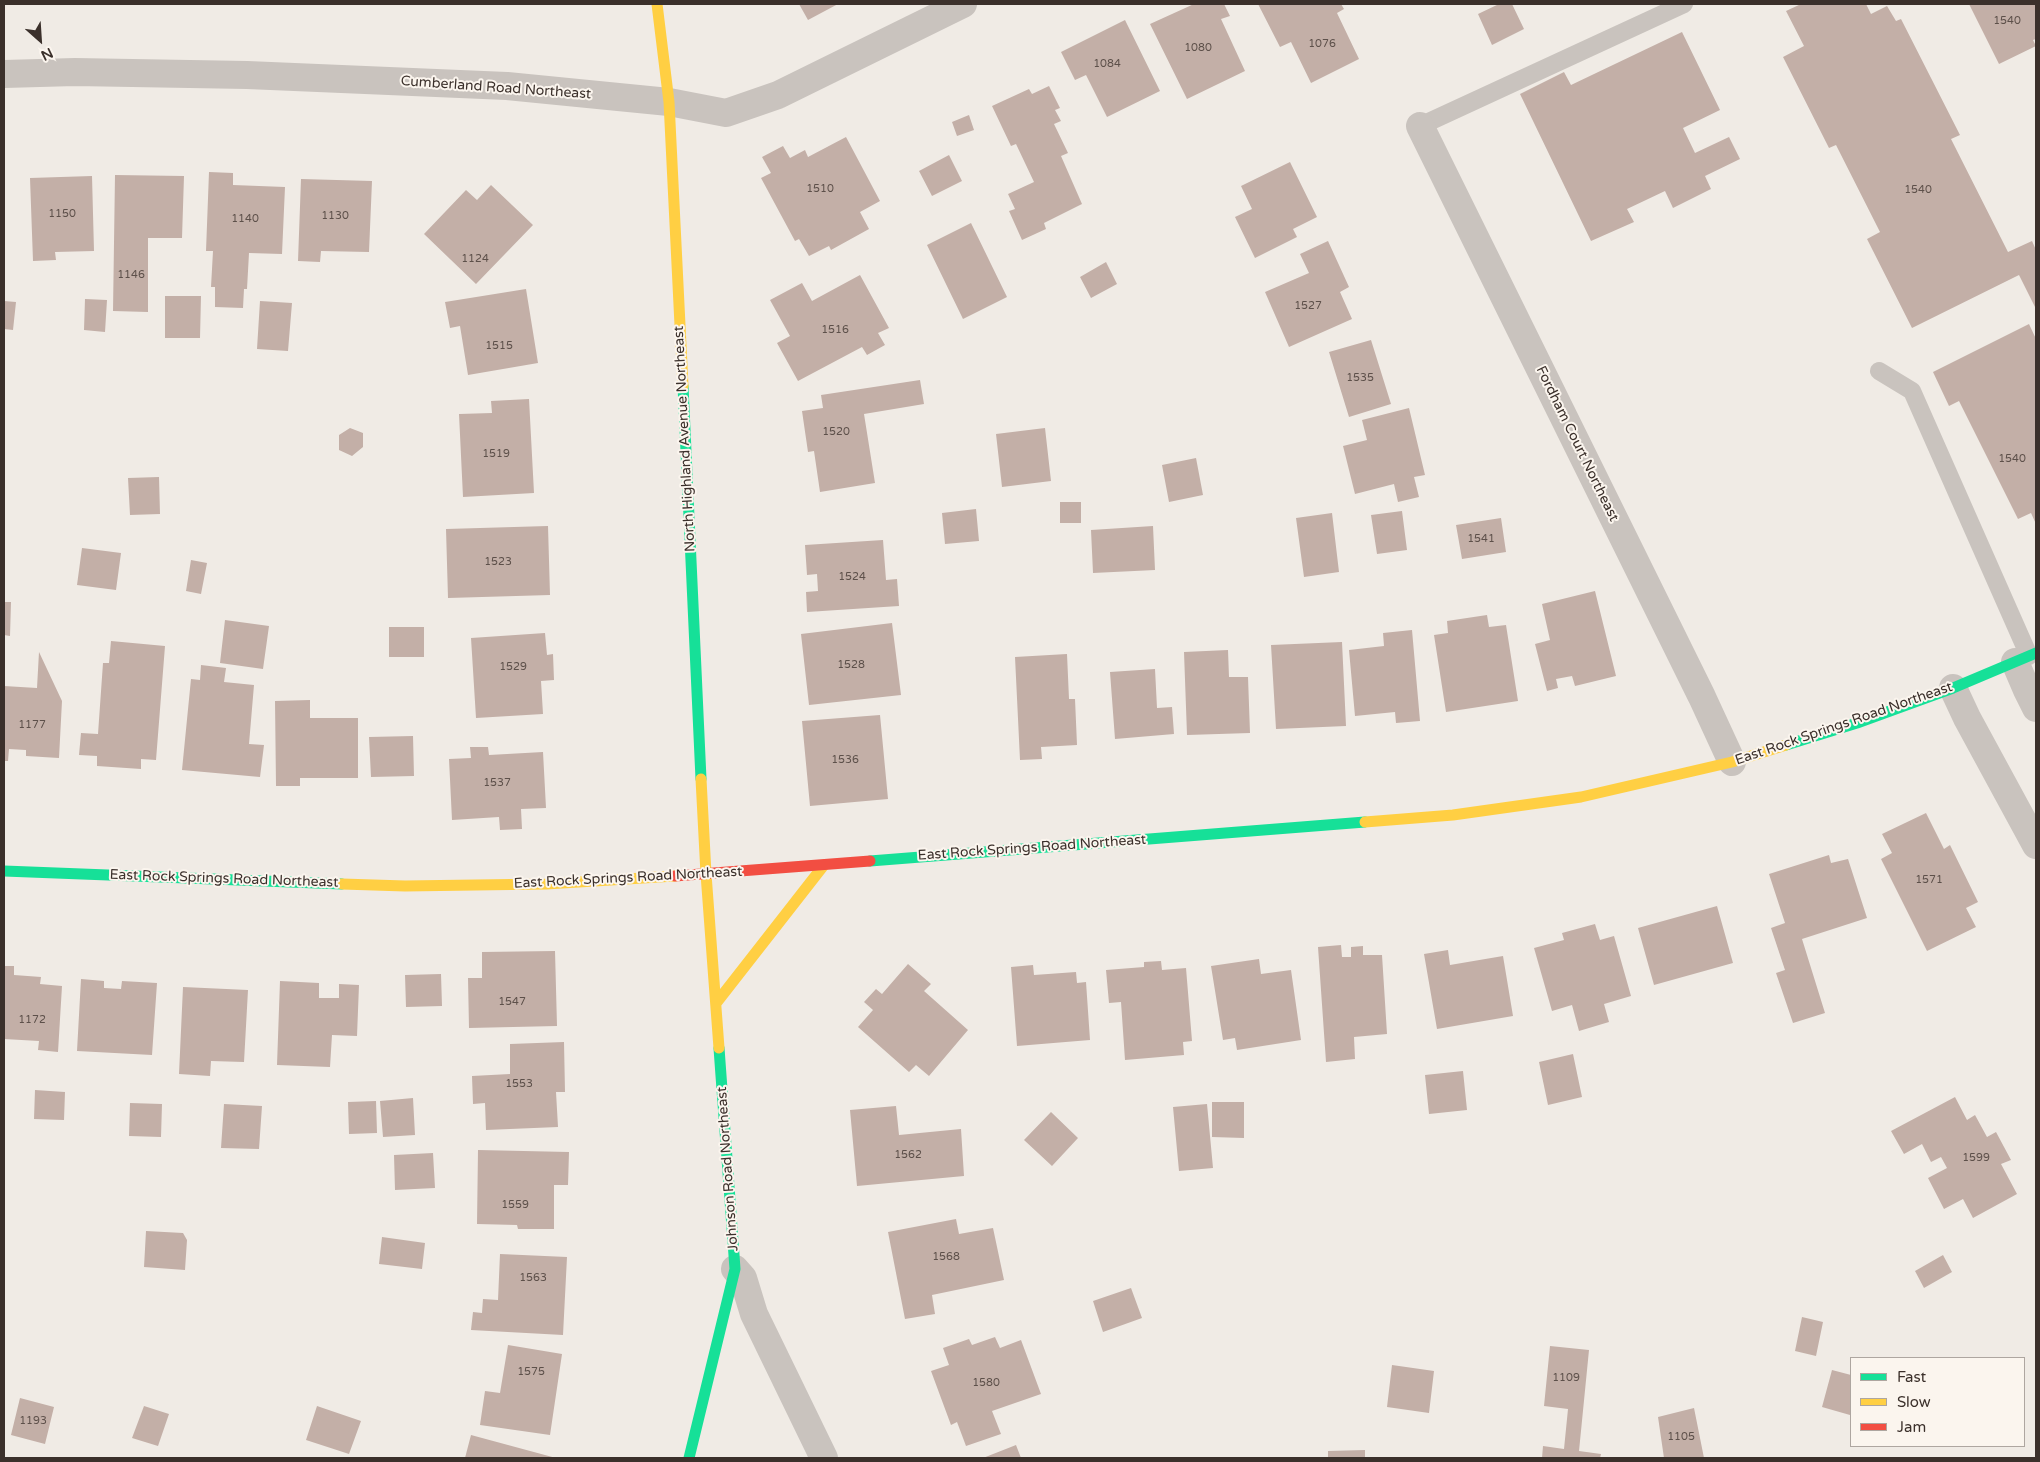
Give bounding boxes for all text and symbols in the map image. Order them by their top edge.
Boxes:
house number: 1540 [1993,14,2021,28]
north arrow [15,15,65,65]
house number: 1076 [1308,37,1336,51]
house number: 1080 [1184,41,1212,55]
text: N [38,44,56,64]
house number: 1084 [1093,57,1121,71]
street label: Cumberland Road Northeast [400,73,592,103]
house number: 1510 [806,182,834,196]
house number: 1540 [1904,183,1932,197]
house number: 1150 [48,207,76,221]
house number: 1130 [321,209,349,223]
house number: 1140 [231,212,259,226]
house number: 1124 [461,252,489,266]
house number: 1146 [117,268,145,282]
house number: 1527 [1294,299,1322,313]
house number: 1516 [821,323,849,337]
street label: North Highland Avenue Northeast [671,326,699,552]
house number: 1515 [485,339,513,353]
street label: Fordham Court Northeast [1532,364,1622,524]
house number: 1535 [1346,371,1374,385]
house number: 1520 [822,425,850,439]
house number: 1519 [482,447,510,461]
house number: 1540 [1998,452,2026,466]
house number: 1541 [1467,532,1495,546]
house number: 1523 [484,555,512,569]
house number: 1524 [838,570,866,584]
house number: 1528 [837,658,865,672]
house number: 1529 [499,660,527,674]
street label: East Rock Springs Road Northeast [1733,679,1955,769]
house number: 1177 [18,718,46,732]
house number: 1536 [831,753,859,767]
house number: 1537 [483,776,511,790]
street label: East Rock Springs Road Northeast [917,832,1147,864]
street label: East Rock Springs Road Northeast [513,864,743,892]
street label: East Rock Springs Road Northeast [109,867,339,891]
house number: 1571 [1915,873,1943,887]
house number: 1547 [498,995,526,1009]
house number: 1172 [18,1013,46,1027]
house number: 1553 [505,1077,533,1091]
street label: Johnson Road Northeast [714,1086,742,1252]
house number: 1562 [894,1148,922,1162]
house number: 1599 [1962,1151,1990,1165]
house number: 1559 [501,1198,529,1212]
house number: 1568 [932,1250,960,1264]
house number: 1563 [519,1271,547,1285]
legend [1850,1357,2025,1447]
house number: 1575 [517,1365,545,1379]
text: Fast [1897,1368,1926,1386]
house number: 1109 [1552,1371,1580,1385]
house number: 1580 [972,1376,1000,1390]
text: Slow [1897,1393,1931,1411]
house number: 1193 [19,1414,47,1428]
text: Jam [1897,1418,1926,1436]
house number: 1105 [1667,1430,1695,1444]

